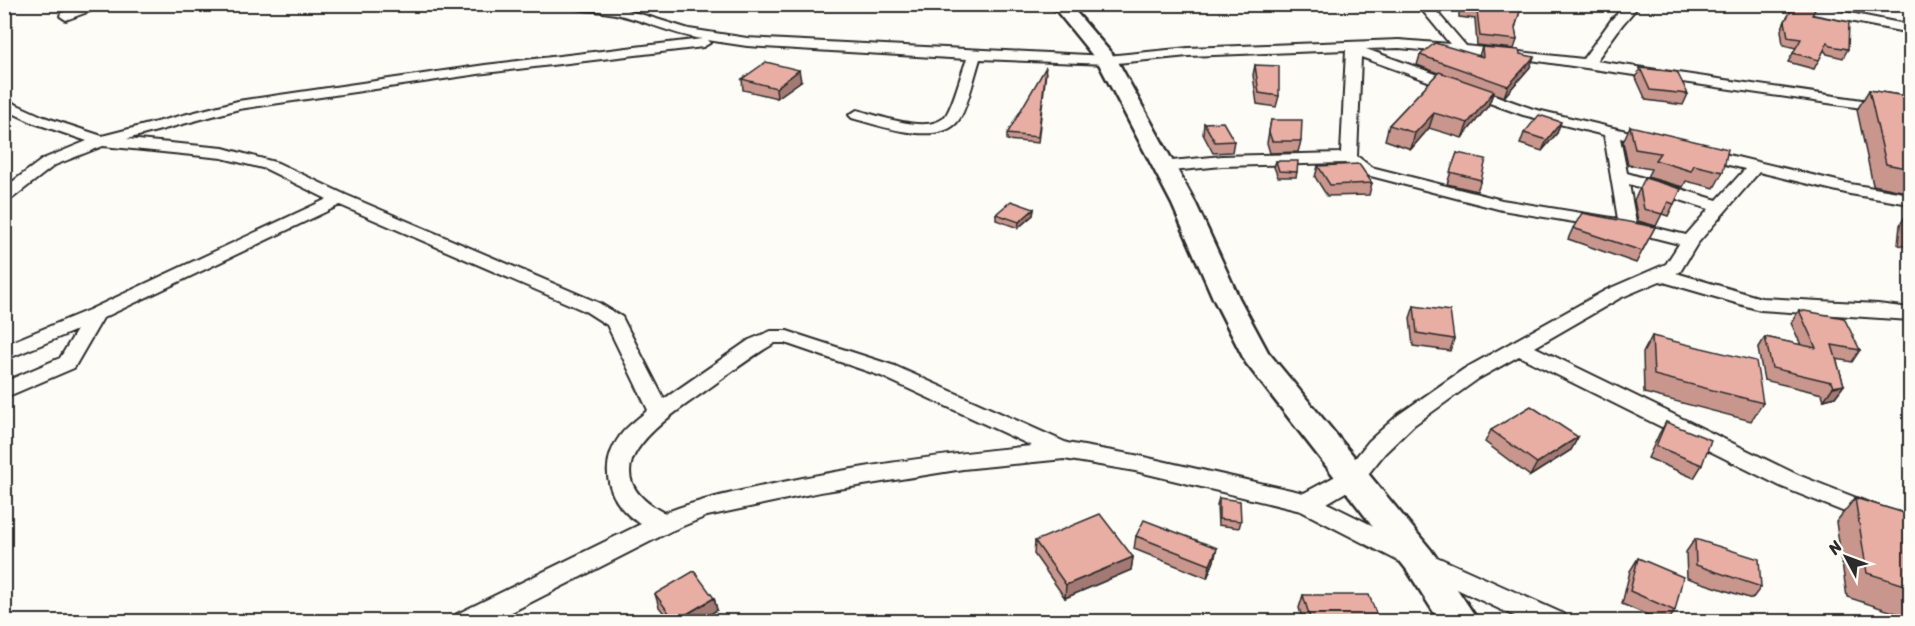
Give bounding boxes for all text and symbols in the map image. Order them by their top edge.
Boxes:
north arrow [1816,527,1876,587]
text: N [1820,533,1850,562]

